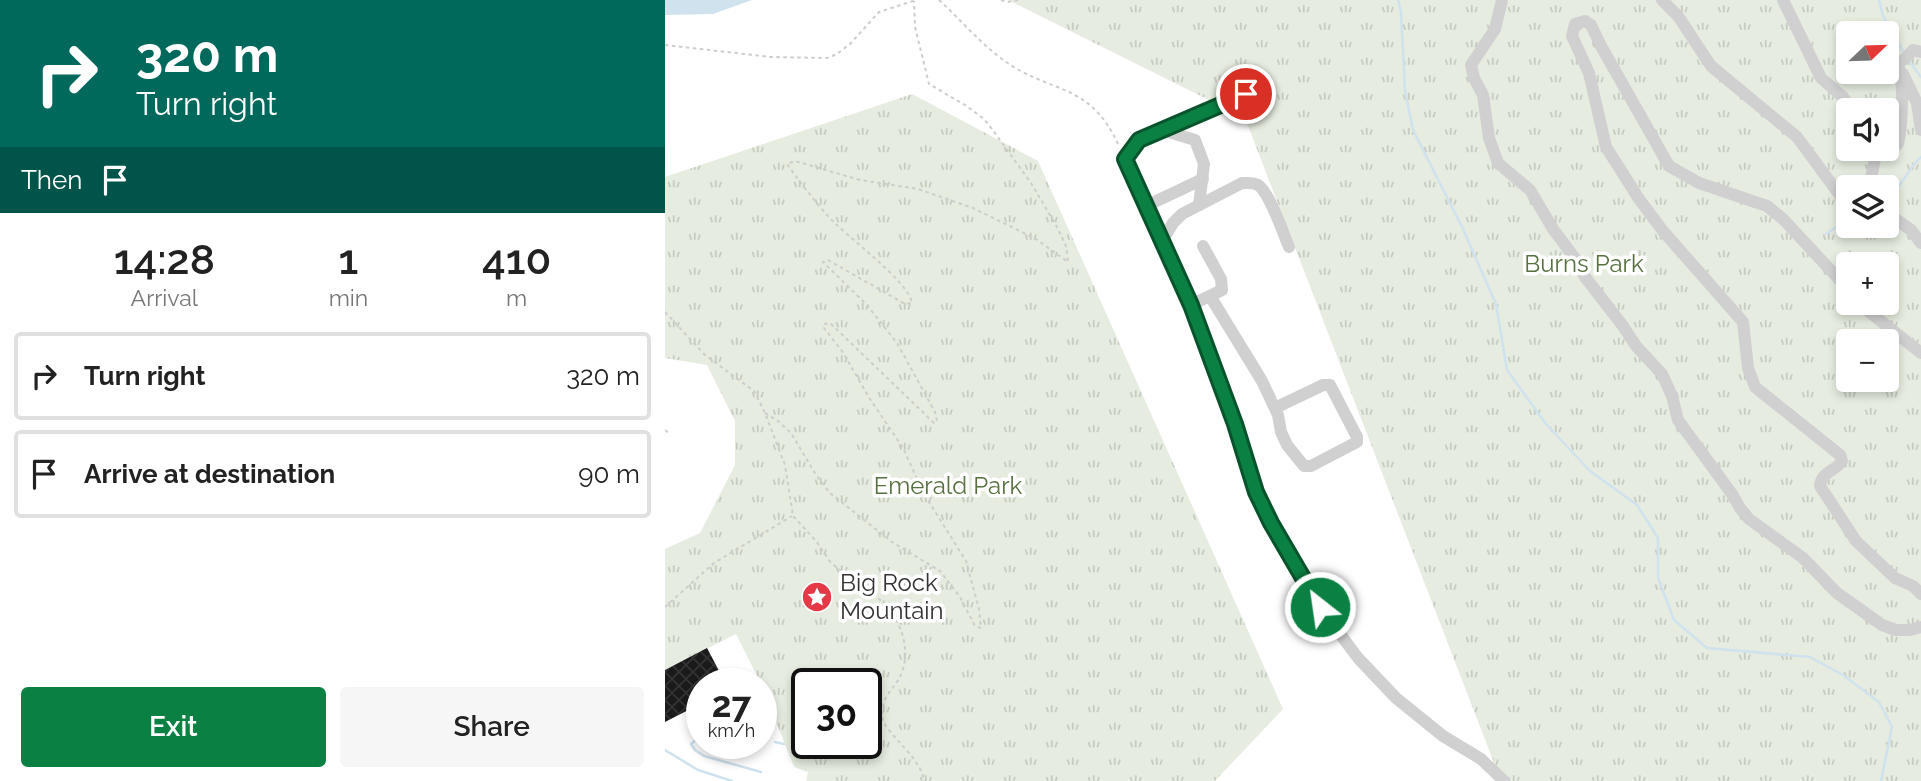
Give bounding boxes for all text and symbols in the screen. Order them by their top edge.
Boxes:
north arrow [1836,21,1899,84]
map controls [1836,21,1899,392]
text: 320 m [136,26,278,83]
icon: right [21,28,112,119]
pin [1216,64,1276,124]
icon: arrive [1227,75,1265,113]
text: Turn right [136,85,277,122]
button: sound [1836,98,1899,161]
icon: arrive [96,161,134,199]
text: Then [21,165,82,195]
button: layers [1836,175,1899,238]
text: 14:28 [114,235,215,284]
text: 1 [339,235,358,284]
text: 410 [482,235,551,284]
park label: Burns Park [1524,249,1644,278]
button: + [1836,252,1899,315]
text: Arrival [131,284,198,311]
text: min [329,284,368,311]
text: m [506,284,527,311]
button: − [1836,329,1899,392]
icon: right [25,357,63,395]
text: Turn right [84,361,205,391]
text: 320 m [566,361,640,391]
icon: arrive [25,455,63,493]
text: Arrive at destination [84,459,335,489]
text: 90 m [578,459,640,489]
park label: Emerald Park [874,471,1023,500]
place label: Big Rock Mountain [840,568,944,625]
position arrow [1283,570,1357,644]
place icon: Big Rock Mountain [800,580,834,614]
speed limit sign: 30 [791,668,882,759]
text: 27 [712,684,751,725]
button: Exit [21,687,326,767]
button: Share [340,687,644,767]
text: km/h [708,720,755,741]

